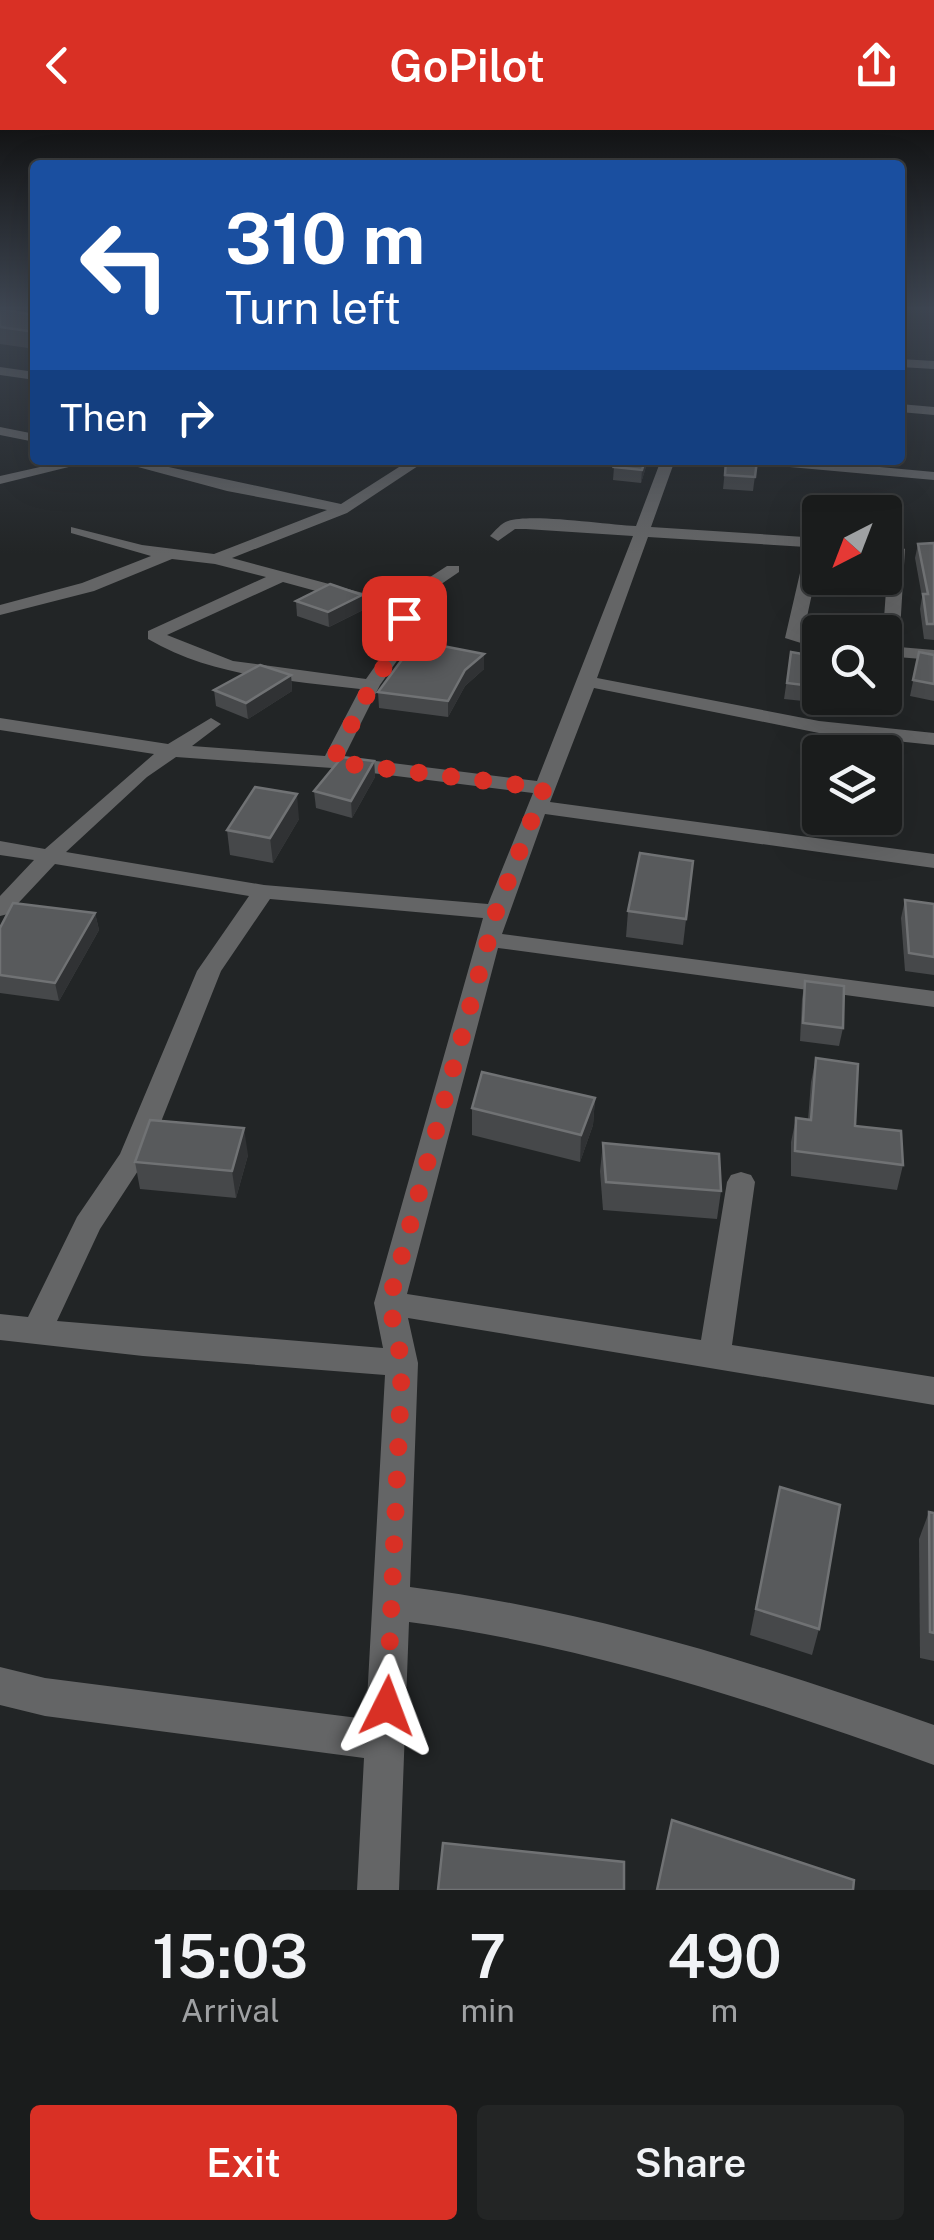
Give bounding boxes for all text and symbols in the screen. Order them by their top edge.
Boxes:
icon: back [30,38,85,93]
icon: share [849,38,904,93]
text: GoPilot [389,39,545,92]
text: 310 m [225,197,425,280]
icon: left [60,200,190,330]
text: Turn left [225,281,401,334]
icon: right [168,390,223,445]
text: Then [60,395,148,440]
north arrow [802,495,902,595]
map controls [802,495,902,835]
pin [362,576,447,661]
icon: arrive [377,591,432,646]
button: search [802,615,902,715]
button: layers [802,735,902,835]
position arrow [335,1654,439,1758]
text: 15:03 [152,1921,308,1992]
text: 7 [469,1921,506,1992]
text: 490 [667,1921,782,1992]
text: Arrival [181,1992,280,2029]
text: min [461,1992,515,2029]
text: m [711,1992,738,2029]
button: Exit [30,2105,457,2220]
button: Share [477,2105,904,2220]

